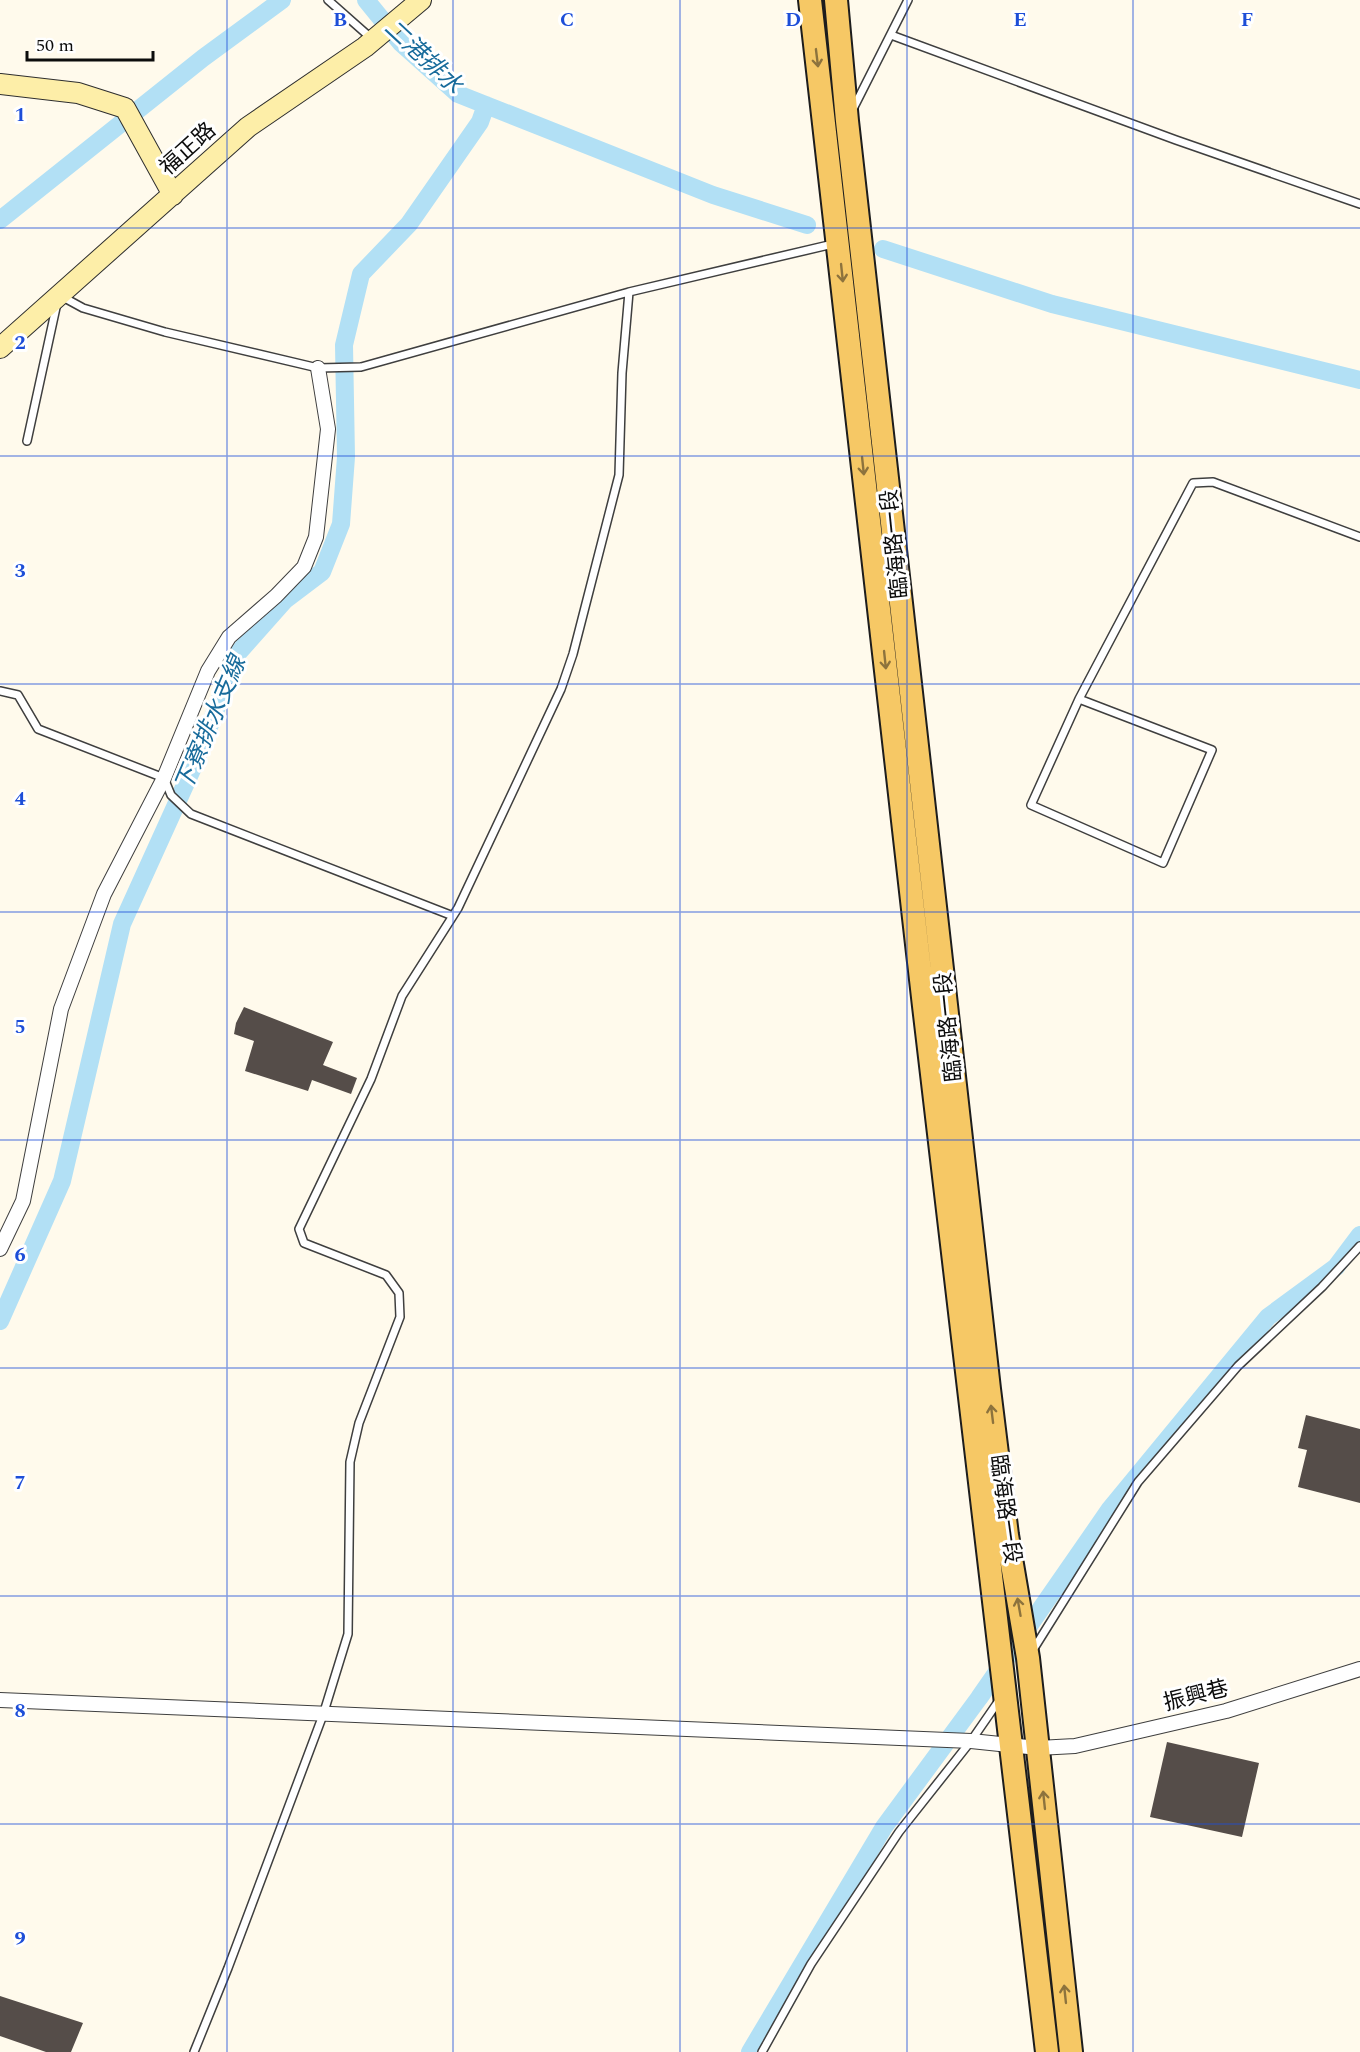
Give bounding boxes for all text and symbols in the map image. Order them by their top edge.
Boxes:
text: B [333,5,347,35]
text: C [560,5,574,35]
text: D [785,5,801,35]
text: E [1013,5,1027,35]
text: F [1241,5,1253,35]
water label: 二港排水 [376,11,471,104]
scale bar [27,24,153,62]
text: 50 m [36,32,74,59]
one-way arrow [812,48,823,68]
text: 1 [14,100,26,130]
street label: 福正路 [152,115,224,183]
one-way arrow [837,262,848,282]
text: 2 [14,328,26,358]
one-way arrow [858,456,869,476]
street label: 臨海路一段 [873,488,917,600]
text: 3 [14,556,26,586]
water label: 下寮排水支線 [166,648,257,797]
one-way arrow [880,650,891,670]
text: 4 [14,784,26,814]
street label: 臨海路一段 [927,971,971,1083]
text: 5 [14,1012,26,1042]
text: 6 [14,1240,26,1270]
one-way arrow [986,1404,997,1424]
street label: 臨海路一段 [981,1452,1029,1566]
text: 7 [14,1468,26,1498]
one-way arrow [1013,1597,1024,1617]
street label: 振興巷 [1160,1672,1232,1720]
text: 8 [14,1696,26,1726]
one-way arrow [1038,1791,1049,1810]
text: 9 [14,1924,26,1954]
one-way arrow [1059,1984,1070,2004]

